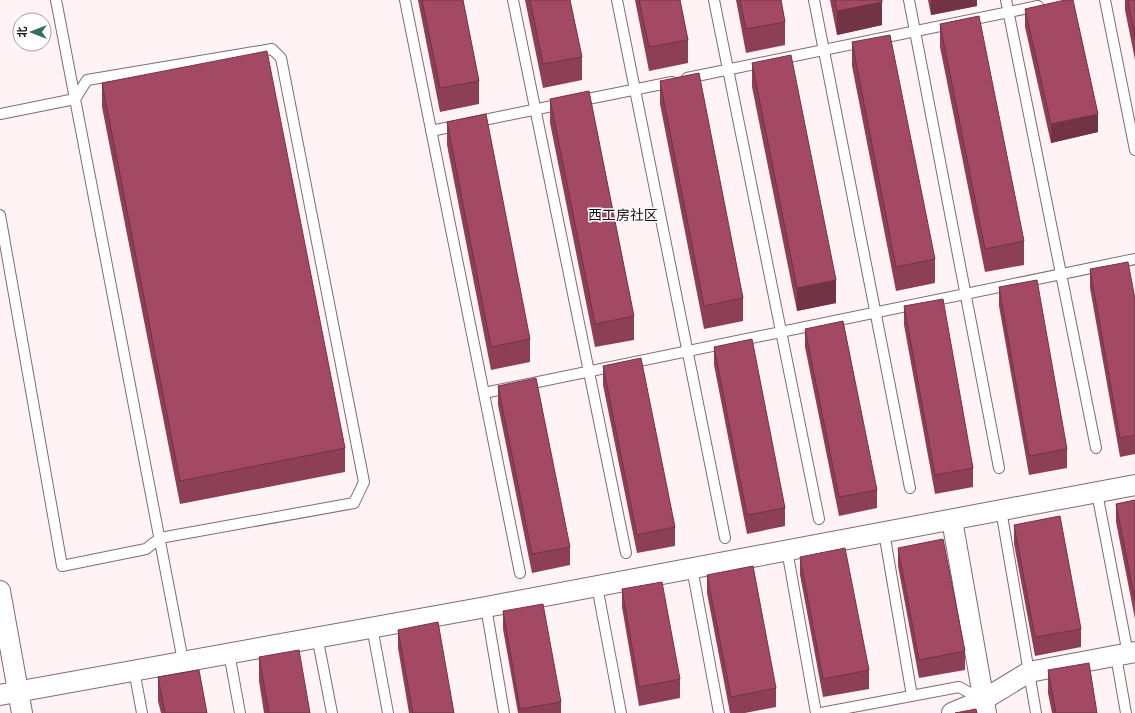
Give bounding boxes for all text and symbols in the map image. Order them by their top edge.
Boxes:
north arrow [12,12,52,52]
text: 北 [16,27,29,38]
district label: 西工房社区 [588,207,658,223]

